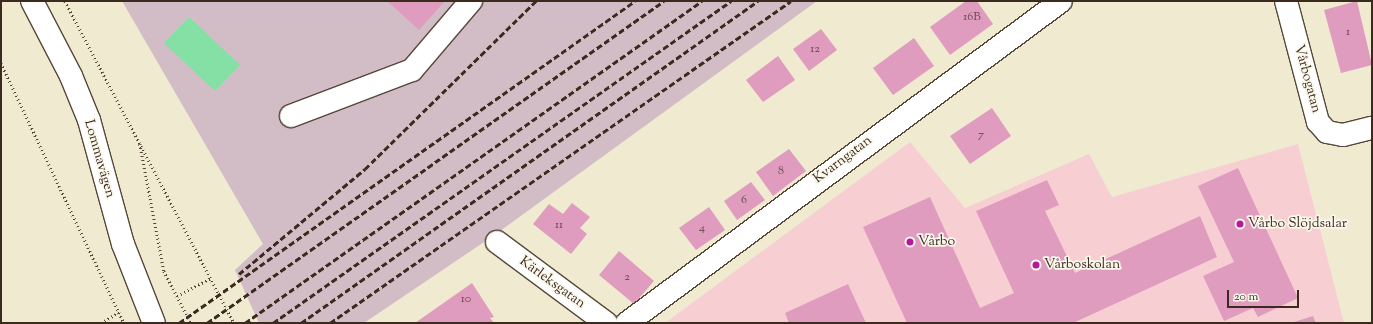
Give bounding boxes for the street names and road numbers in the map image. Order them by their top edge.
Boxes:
street label: Vårbogatan [1290,43,1324,115]
street label: Lommavägen [80,118,118,200]
street label: Kvarngatan [810,133,876,187]
street label: Kärleksgatan [516,253,588,313]

